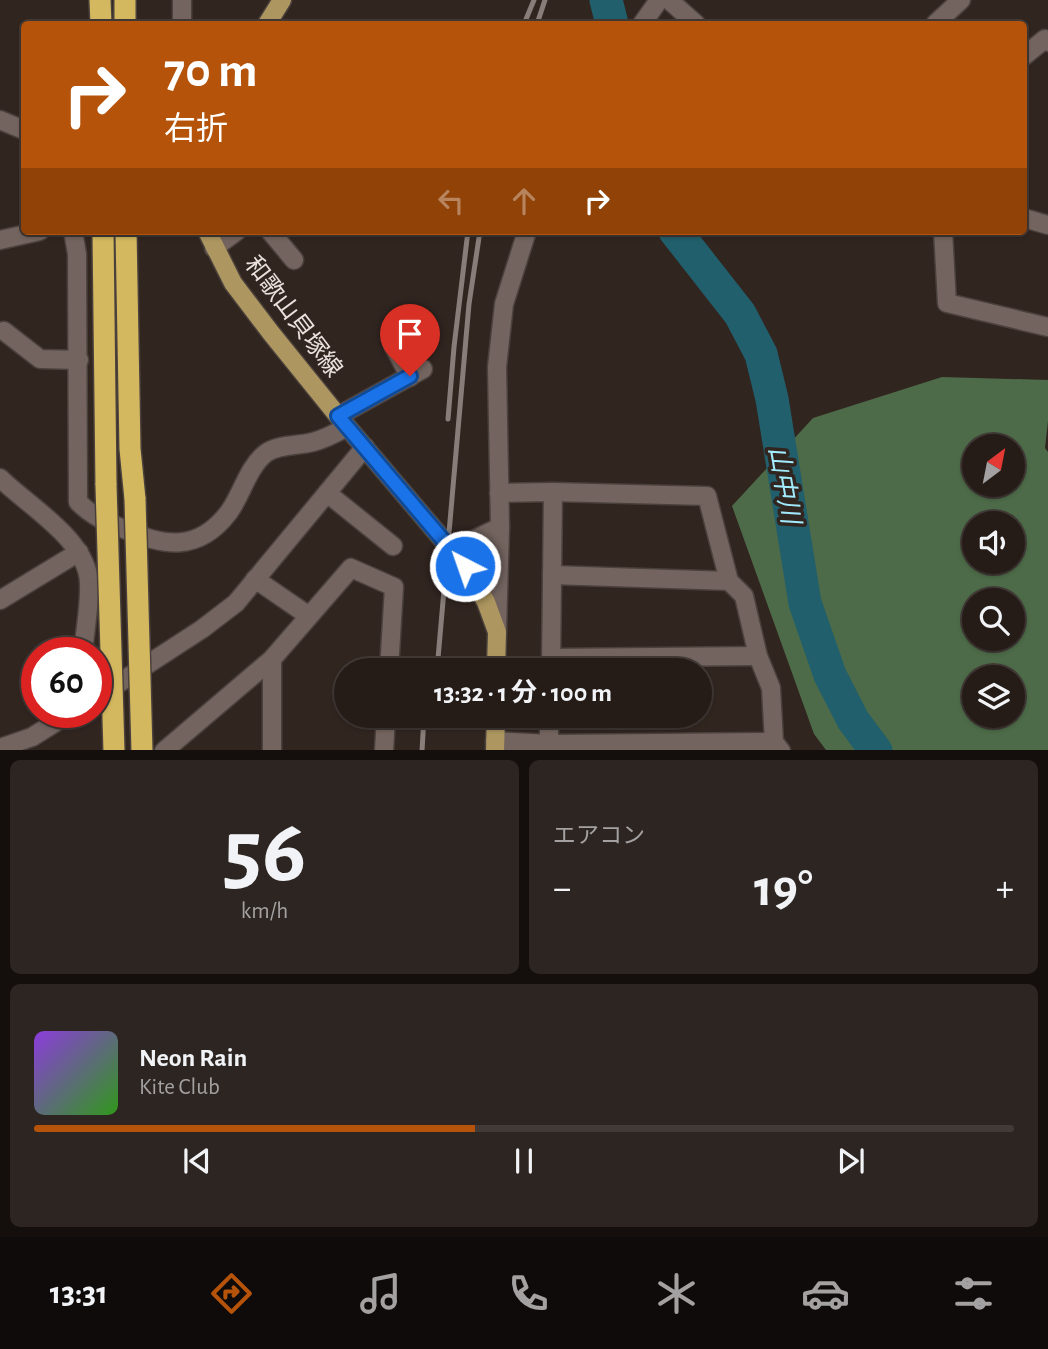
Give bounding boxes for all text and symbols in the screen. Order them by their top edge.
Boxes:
text: 70 m [164,47,258,96]
icon: right [49,49,140,140]
text: 右折 [164,113,228,145]
icon: left [432,182,470,220]
icon: ahead [505,182,543,220]
icon: right [578,182,616,220]
street label: 和歌山貝塚線 [240,251,348,382]
pin [380,304,440,376]
icon: arrive [391,315,429,353]
north arrow [962,434,1026,497]
map controls [962,434,1025,728]
water label: 山中川 [764,444,805,529]
button: sound [962,511,1025,574]
position arrow [428,529,502,603]
button: search [962,588,1025,651]
speed limit sign: 60 [21,637,112,728]
button: layers [962,665,1025,728]
text: 13:32 · 1 分 · 100 m [434,680,612,706]
text: 56 [223,807,306,898]
text: エアコン [553,825,645,848]
text: 19° [754,863,813,915]
text: − [553,870,571,908]
text: + [996,870,1014,908]
text: km/h [241,900,288,923]
text: Neon Rain [139,1045,247,1071]
text: Kite Club [139,1076,220,1099]
icon: previous [178,1142,216,1180]
icon: pause [505,1142,543,1180]
icon: next [832,1142,870,1180]
icon: directions [207,1269,256,1318]
icon: music [356,1269,405,1318]
icon: phone [504,1269,553,1318]
icon: climate [652,1269,701,1318]
icon: car [801,1269,850,1318]
icon: filters [949,1269,998,1318]
text: 13:31 [50,1277,108,1309]

